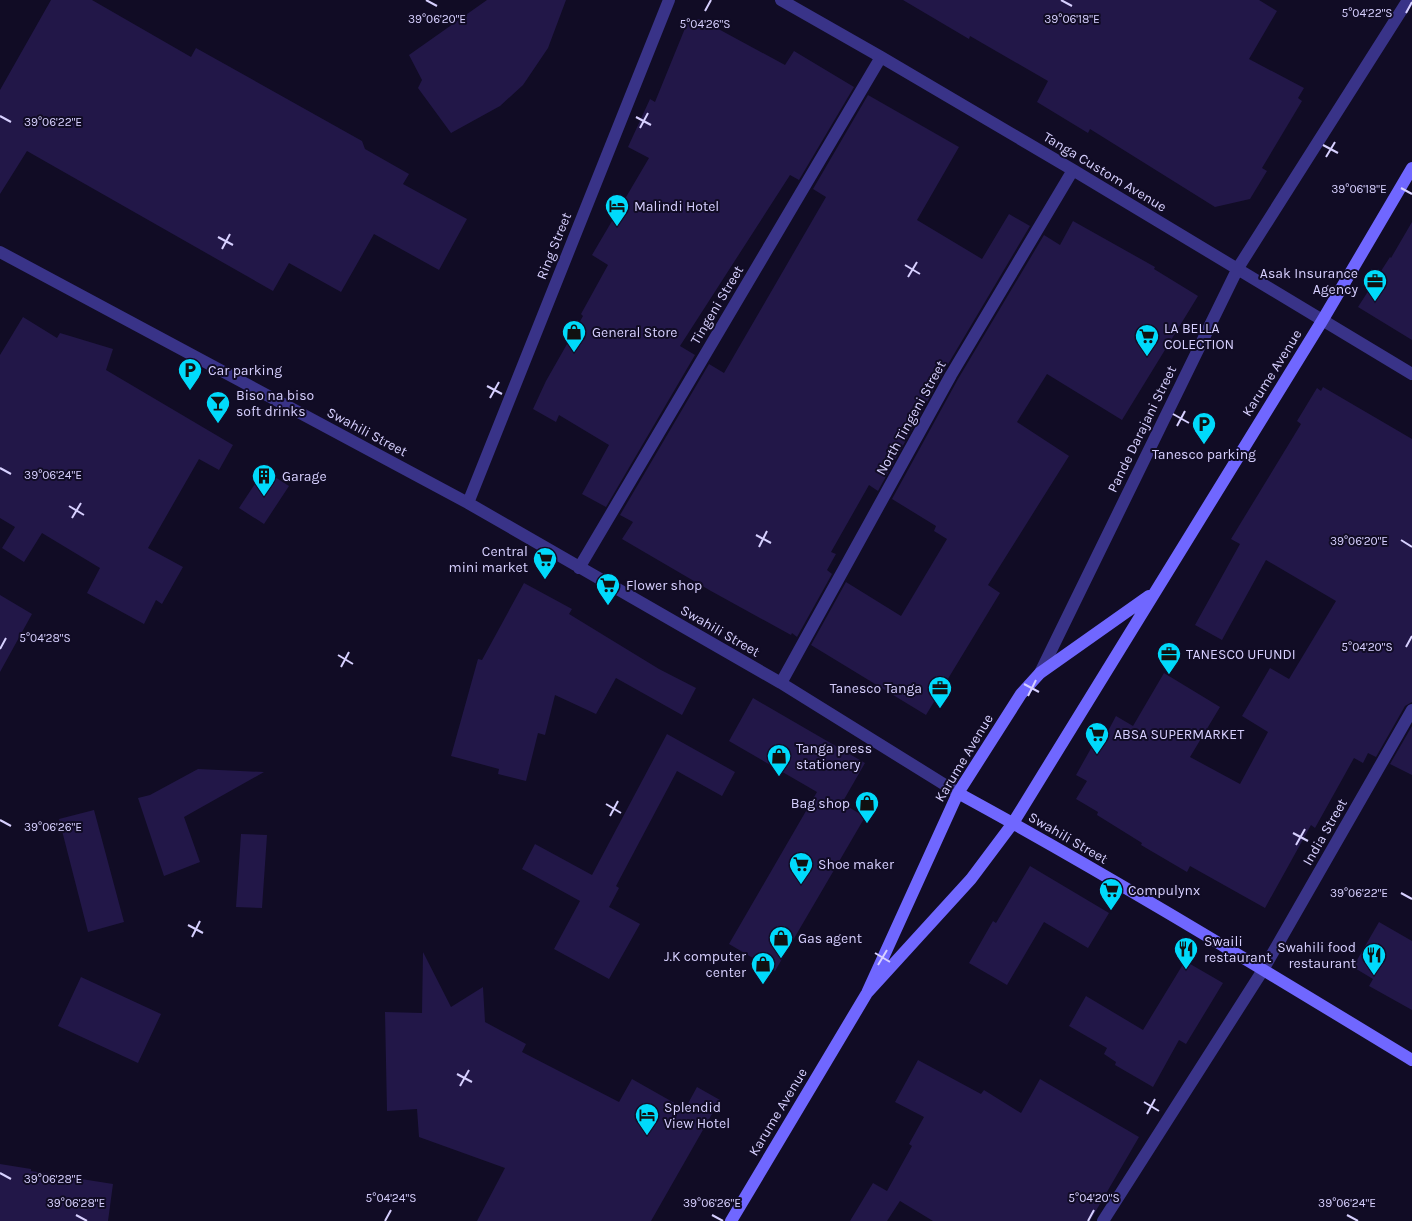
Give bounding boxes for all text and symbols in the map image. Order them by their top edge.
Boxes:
text: 5°04'22"S [1341,6,1393,20]
text: 39°06'20"E [408,12,466,26]
text: 39°06'18"E [1044,12,1100,26]
text: 5°04'26"S [679,17,731,31]
text: 39°06'22"E [24,115,82,129]
street label: Tanga Custom Avenue [1040,128,1170,216]
text: 39°06'18"E [1331,182,1387,196]
hotel icon: Malindi Hotel [604,193,630,227]
place label: Malindi Hotel [634,198,719,215]
street label: Ring Street [533,210,575,282]
street label: Tingeni Street [687,262,747,348]
place label: Asak Insurance Agency [1260,265,1358,298]
office icon: Asak Insurance Agency [1362,268,1388,302]
shop icon: General Store [561,319,587,353]
place label: LA BELLA COLECTION [1164,320,1234,353]
supermarket icon: LA BELLA COLECTION [1134,323,1160,357]
place label: General Store [592,324,677,341]
street label: Karume Avenue [1238,326,1306,420]
parking icon: Car parking [177,357,203,391]
street label: North Tingeni Street [872,358,950,478]
place label: Car parking [208,362,282,379]
street label: Pande Darajani Street [1104,363,1180,495]
place label: Biso na biso soft drinks [236,387,314,420]
bar icon: Biso na biso soft drinks [205,390,231,424]
street label: Swahili Street [324,404,410,460]
parking icon: Tanesco parking [1191,411,1217,445]
place label: Tanesco parking [1152,446,1256,463]
building icon: Garage [251,463,277,497]
text: 39°06'24"E [24,468,82,482]
place label: Garage [282,468,327,485]
text: 39°06'20"E [1330,534,1388,548]
place label: Central mini market [449,543,528,576]
supermarket icon: Central mini market [532,546,558,580]
supermarket icon: Flower shop [595,572,621,606]
place label: Flower shop [626,577,702,594]
street label: Swahili Street [677,601,763,661]
text: 5°04'28"S [19,631,71,645]
text: 5°04'20"S [1341,640,1393,654]
office icon: TANESCO UFUNDI [1156,641,1182,675]
place label: TANESCO UFUNDI [1186,646,1296,663]
office icon: Tanesco Tanga [927,675,953,709]
place label: Tanesco Tanga [830,680,922,697]
street label: Karume Avenue [931,711,997,805]
supermarket icon: ABSA SUPERMARKET [1084,721,1110,755]
place label: ABSA SUPERMARKET [1114,726,1244,743]
place label: Tanga press stationery [796,740,872,773]
shop icon: Tanga press stationery [766,743,792,777]
shop icon: Bag shop [854,790,880,824]
place label: Bag shop [791,795,850,812]
street label: India Street [1299,796,1351,868]
street label: Swahili Street [1025,808,1111,868]
text: 39°06'26"E [24,820,82,834]
supermarket icon: Shoe maker [788,851,814,885]
place label: Shoe maker [818,856,895,873]
supermarket icon: Compulynx [1098,877,1124,911]
place label: Compulynx [1128,882,1200,899]
text: 39°06'22"E [1330,886,1388,900]
shop icon: Gas agent [768,925,794,959]
place label: Gas agent [798,930,862,947]
place label: Swaili restaurant [1204,933,1272,966]
restaurant icon: Swaili restaurant [1173,936,1199,970]
place label: Swahili food restaurant [1277,939,1356,972]
restaurant icon: Swahili food restaurant [1361,942,1387,976]
place label: J.K computer center [664,948,747,981]
shop icon: J.K computer center [750,951,776,985]
street label: Karume Avenue [745,1065,811,1159]
place label: Splendid View Hotel [664,1099,730,1132]
hotel icon: Splendid View Hotel [634,1102,660,1136]
text: 39°06'28"E [24,1172,82,1186]
text: 5°04'24"S [366,1191,416,1205]
text: 5°04'20"S [1068,1191,1120,1205]
text: 39°06'28"E [47,1196,105,1210]
text: 39°06'26"E [683,1196,741,1210]
text: 39°06'24"E [1318,1196,1376,1210]

